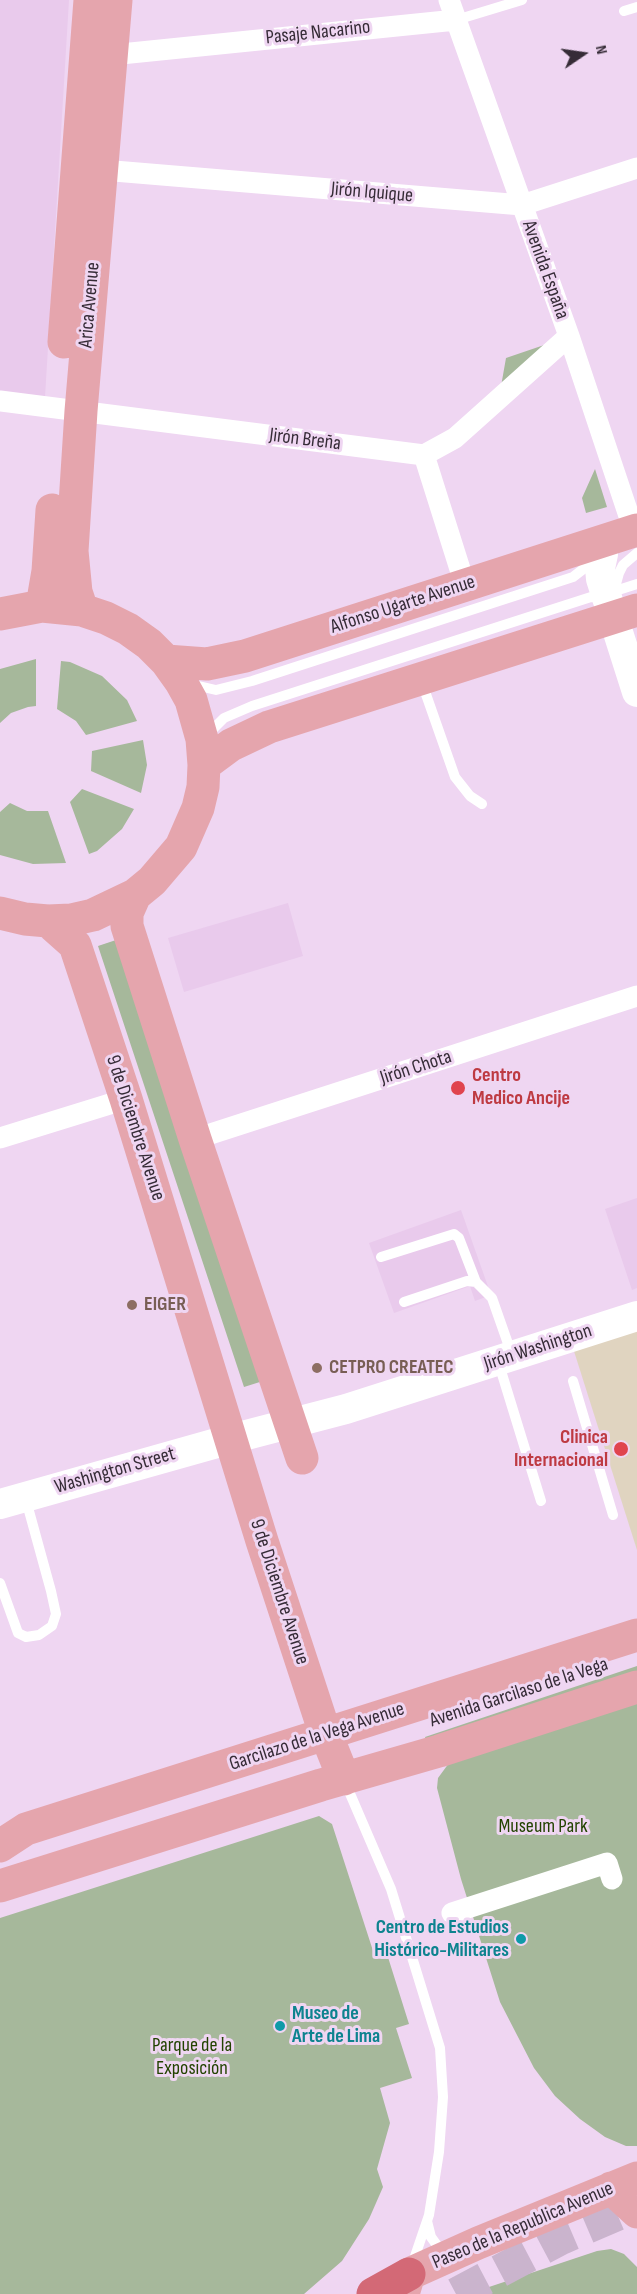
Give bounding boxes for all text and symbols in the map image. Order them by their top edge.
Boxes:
street label: Pasaje Nacarino [264,16,372,50]
north arrow [553,24,613,84]
text: N [591,44,611,56]
street label: Jirón Iquique [330,177,414,209]
street label: Avenida España [516,217,574,323]
street label: Arica Avenue [74,261,106,349]
street label: Jirón Breña [268,424,342,456]
street label: Alfonso Ugarte Avenue [328,570,478,640]
street label: Jirón Chota [377,1045,455,1091]
street label: 9 de Diciembre Avenue [100,1052,170,1204]
place label: Centro Medico Ancije [472,1064,570,1111]
marker: Centro Medico Ancije [449,1079,467,1097]
place label: EIGER [144,1293,186,1317]
marker: EIGER [125,1298,139,1312]
street label: Jirón Washington [481,1319,595,1377]
place label: CETPRO CREATEC [329,1356,454,1380]
marker: CETPRO CREATEC [310,1361,324,1375]
place label: Clinica Internacional [514,1426,608,1473]
marker: Clinica Internacional [612,1440,630,1458]
street label: Washington Street [52,1442,178,1500]
street label: 9 de Diciembre Avenue [244,1516,314,1668]
street label: Avenida Garcilaso de la Vega [427,1653,611,1733]
street label: Garcilazo de la Vega Avenue [226,1697,408,1777]
park label: Museum Park [498,1815,588,1839]
place label: Centro de Estudios Histórico-Militares [374,1916,509,1963]
marker: Centro de Estudios Histórico-Militares [514,1932,528,1946]
place label: Museo de Arte de Lima [292,2002,380,2049]
marker: Museo de Arte de Lima [273,2019,287,2033]
park label: Parque de la Exposición [152,2034,232,2081]
street label: Paseo de la Republica Avenue [429,2177,617,2275]

